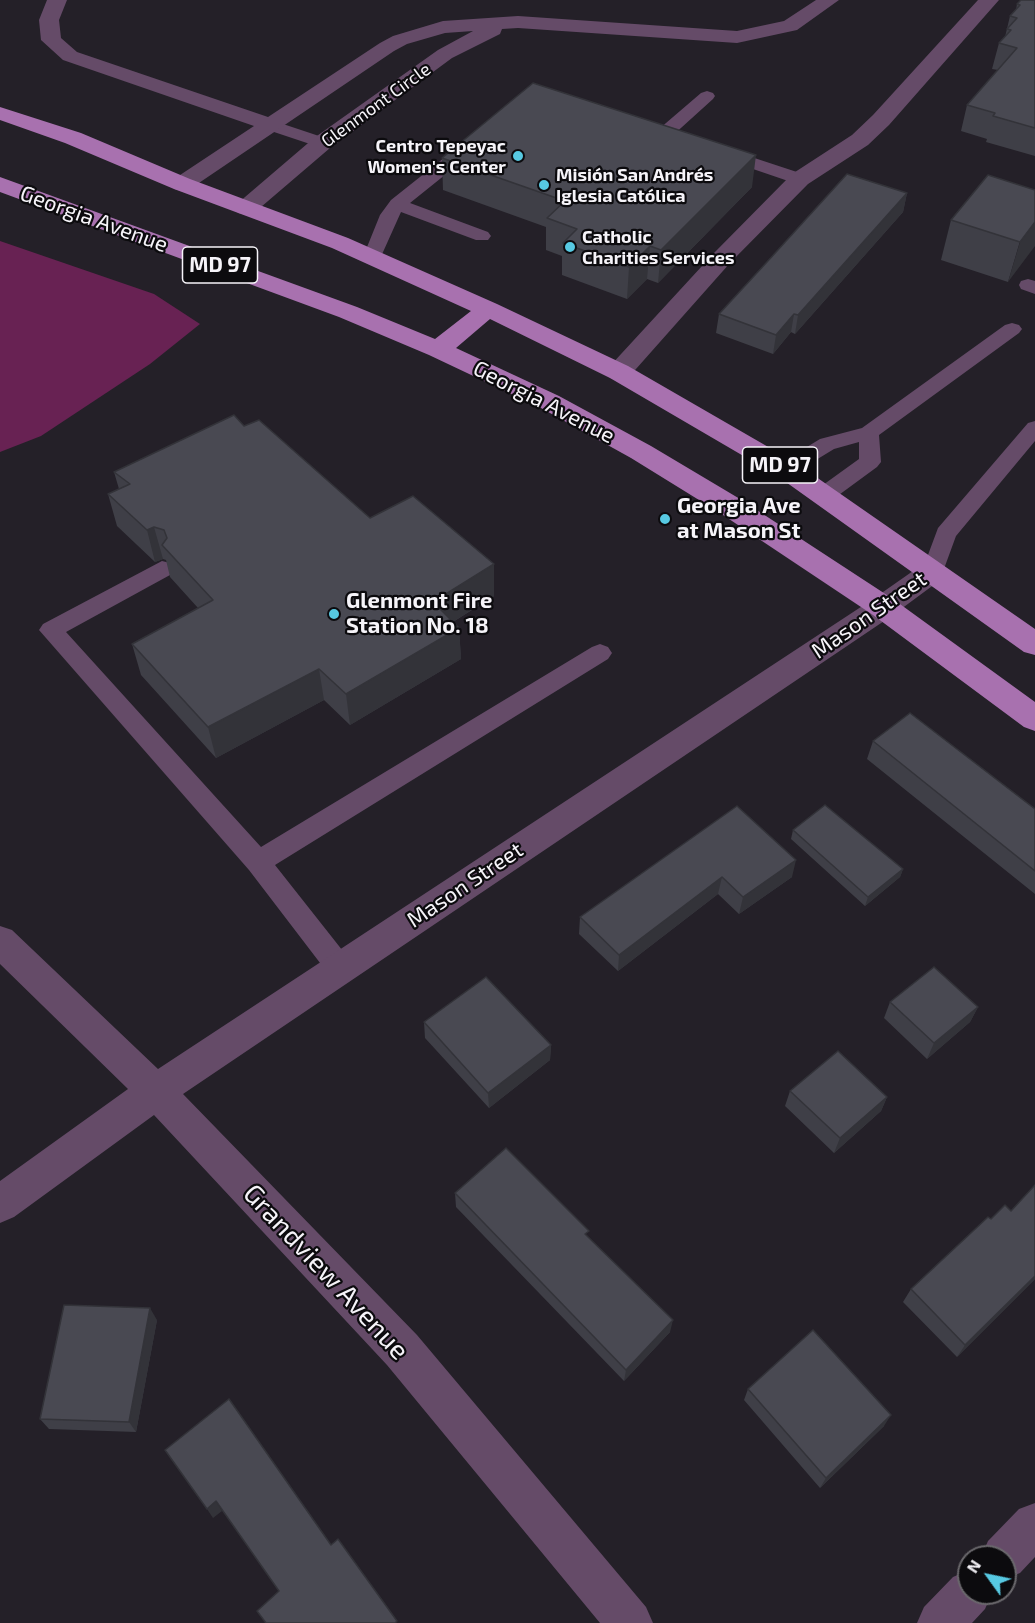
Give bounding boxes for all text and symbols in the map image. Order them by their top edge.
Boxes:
street label: Glenmont Circle [317,58,435,152]
place label: Centro Tepeyac Women's Center [367,135,506,178]
marker: Centro Tepeyac Women's Center [511,149,525,163]
place label: Misión San Andrés Iglesia Católica [556,164,713,207]
marker: Misión San Andrés Iglesia Católica [537,178,551,192]
street label: Georgia Avenue [17,180,171,258]
place label: Catholic Charities Services [582,226,735,268]
marker: Catholic Charities Services [563,240,577,254]
road number: MD 97 [182,247,258,283]
street label: Georgia Avenue [469,355,619,449]
road number: MD 97 [742,447,818,483]
place label: Georgia Ave at Mason St [677,493,801,544]
marker: Georgia Ave at Mason St [658,512,672,526]
street label: Mason Street [807,566,931,664]
place label: Glenmont Fire Station No. 18 [346,588,492,640]
marker: Glenmont Fire Station No. 18 [327,607,341,621]
street label: Mason Street [402,837,528,933]
street label: Grandview Avenue [236,1178,416,1366]
north arrow [957,1545,1017,1605]
text: N [962,1556,984,1576]

